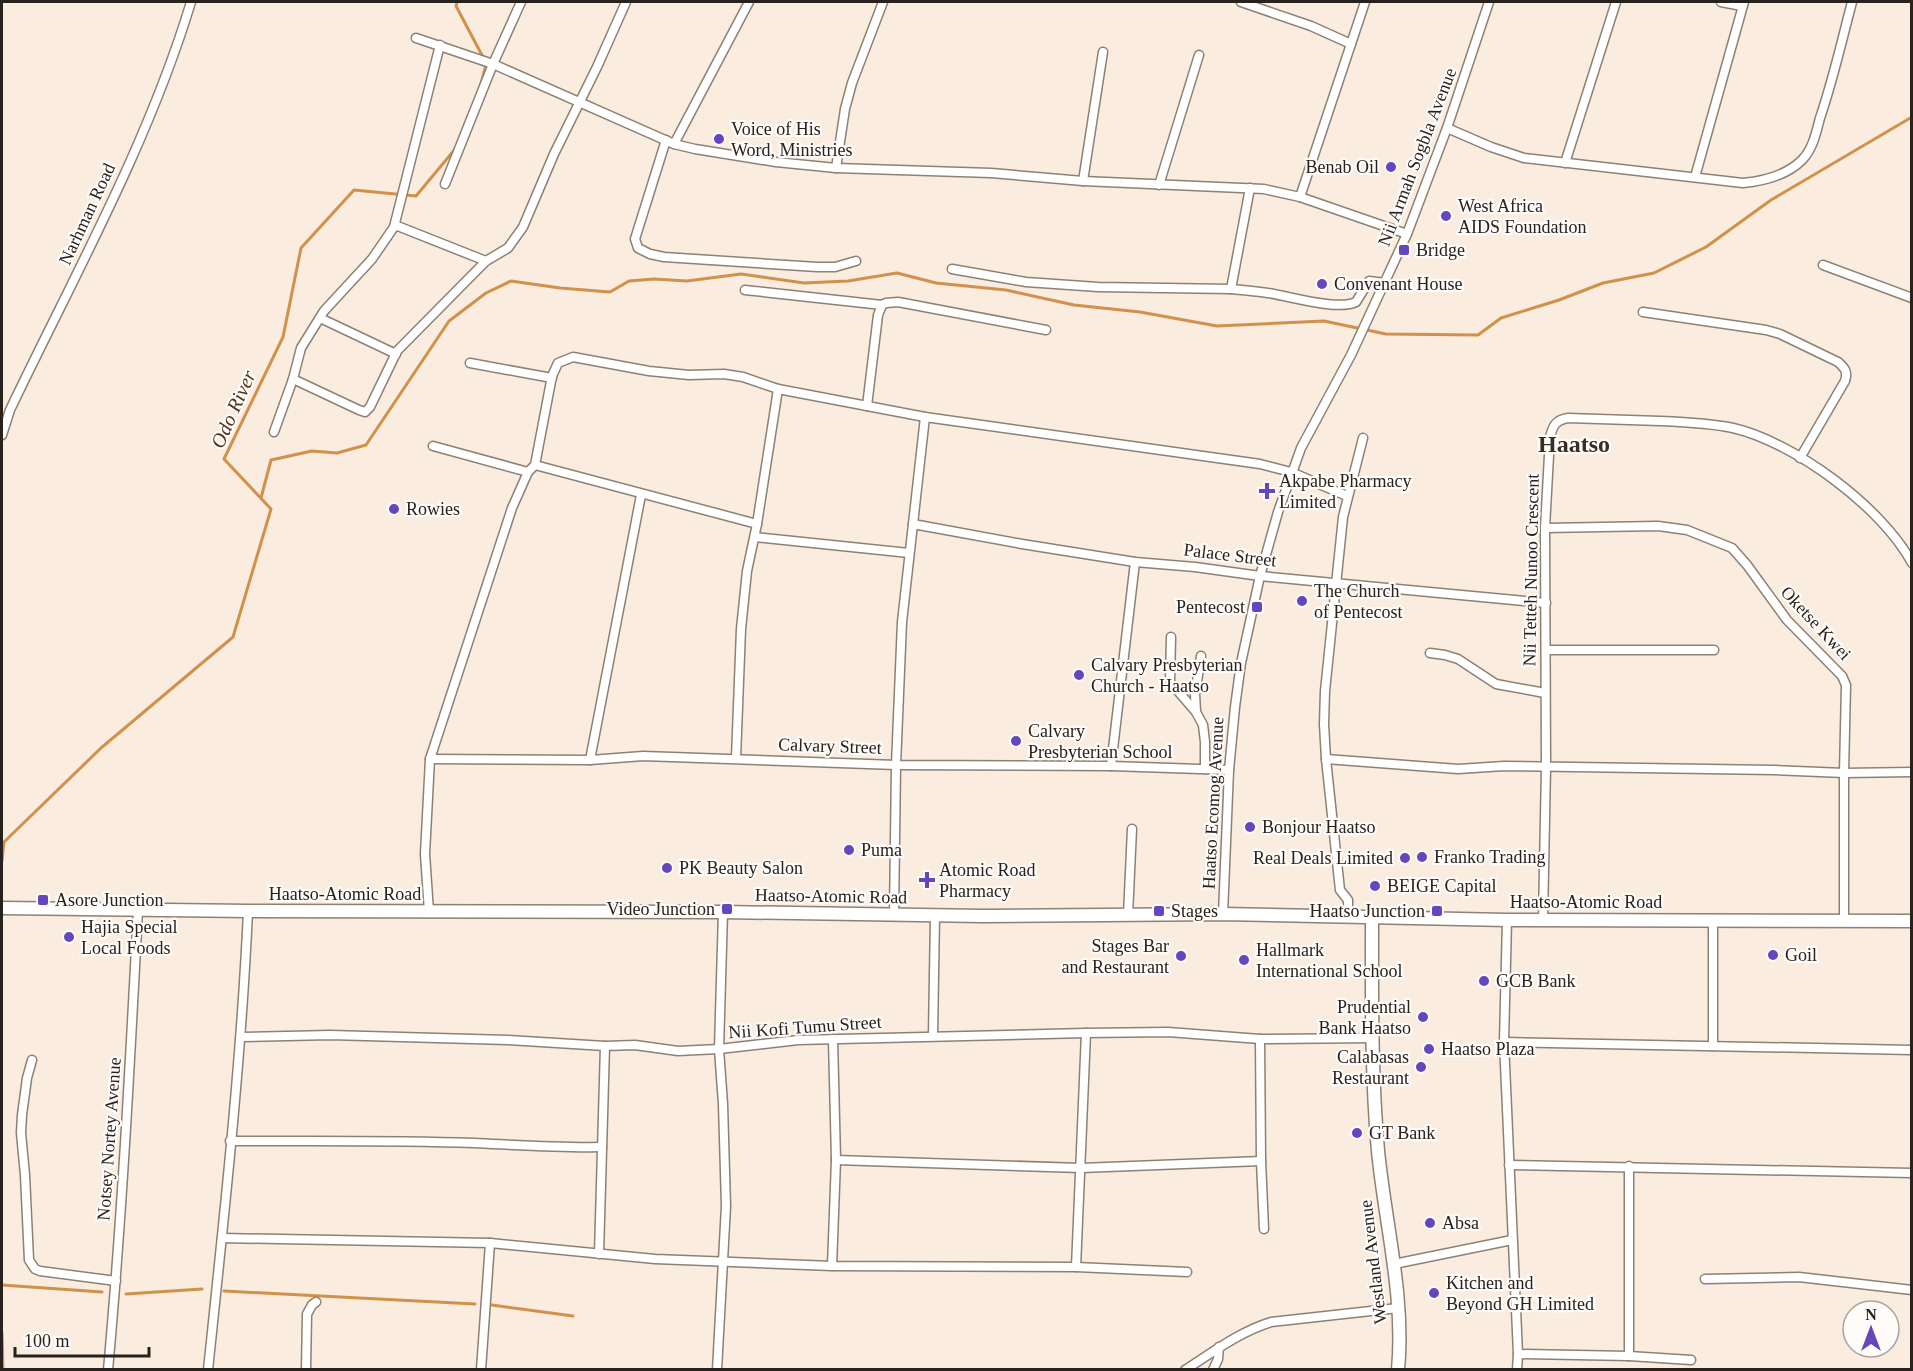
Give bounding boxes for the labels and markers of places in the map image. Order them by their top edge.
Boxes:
place label: Voice of His Word, Ministries [731,119,853,160]
marker: Voice of His Word, Ministries [712,132,726,146]
place label: Benab Oil [1306,157,1379,177]
marker: Benab Oil [1384,160,1398,174]
place label: West Africa AIDS Foundation [1458,196,1587,237]
marker: West Africa AIDS Foundation [1439,209,1453,223]
place label: Bridge [1416,240,1465,260]
marker: Bridge [1397,243,1411,257]
place label: Convenant House [1334,274,1462,294]
marker: Convenant House [1315,277,1329,291]
place label: Akpabe Pharmacy Limited [1279,471,1411,512]
marker: Akpabe Pharmacy Limited [1260,484,1274,498]
place label: Rowies [406,499,460,519]
marker: Rowies [387,502,401,516]
place label: The Church of Pentecost [1314,581,1402,622]
marker: The Church of Pentecost [1295,594,1309,608]
place label: Pentecost [1176,597,1245,617]
marker: Pentecost [1250,600,1264,614]
place label: Calvary Presbyterian Church - Haatso [1091,655,1242,696]
marker: Calvary Presbyterian Church - Haatso [1072,668,1086,682]
place label: Calvary Presbyterian School [1028,721,1172,762]
marker: Calvary Presbyterian School [1009,734,1023,748]
place label: Bonjour Haatso [1262,817,1375,837]
marker: Bonjour Haatso [1243,820,1257,834]
place label: Puma [861,840,902,860]
marker: Puma [842,843,856,857]
place label: Franko Trading [1434,847,1546,867]
place label: Real Deals Limited [1253,848,1393,868]
marker: Franko Trading [1415,850,1429,864]
marker: Real Deals Limited [1398,851,1412,865]
place label: PK Beauty Salon [679,858,803,878]
place label: Atomic Road Pharmacy [939,860,1036,901]
marker: PK Beauty Salon [660,861,674,875]
marker: Atomic Road Pharmacy [920,873,934,887]
place label: BEIGE Capital [1387,876,1496,896]
marker: BEIGE Capital [1368,879,1382,893]
place label: Asore Junction [55,890,163,910]
marker: Asore Junction [36,893,50,907]
place label: Video Junction [607,899,715,919]
place label: Stages [1171,901,1218,921]
place label: Haatso Junction [1310,901,1425,921]
marker: Video Junction [720,902,734,916]
marker: Stages [1152,904,1166,918]
marker: Haatso Junction [1430,904,1444,918]
place label: Hajia Special Local Foods [81,917,177,958]
marker: Hajia Special Local Foods [62,930,76,944]
place label: Stages Bar and Restaurant [1062,936,1169,977]
place label: Hallmark International School [1256,940,1402,981]
place label: Goil [1785,945,1817,965]
marker: Goil [1766,948,1780,962]
marker: Stages Bar and Restaurant [1174,949,1188,963]
marker: Hallmark International School [1237,953,1251,967]
place label: GCB Bank [1496,971,1576,991]
marker: GCB Bank [1477,974,1491,988]
place label: Prudential Bank Haatso [1319,997,1411,1038]
marker: Prudential Bank Haatso [1416,1010,1430,1024]
place label: Haatso Plaza [1441,1039,1534,1059]
marker: Haatso Plaza [1422,1042,1436,1056]
place label: Calabasas Restaurant [1332,1047,1409,1088]
marker: Calabasas Restaurant [1414,1060,1428,1074]
place label: GT Bank [1369,1123,1435,1143]
marker: GT Bank [1350,1126,1364,1140]
place label: Absa [1442,1213,1479,1233]
marker: Absa [1423,1216,1437,1230]
place label: Kitchen and Beyond GH Limited [1446,1273,1594,1314]
marker: Kitchen and Beyond GH Limited [1427,1286,1441,1300]

